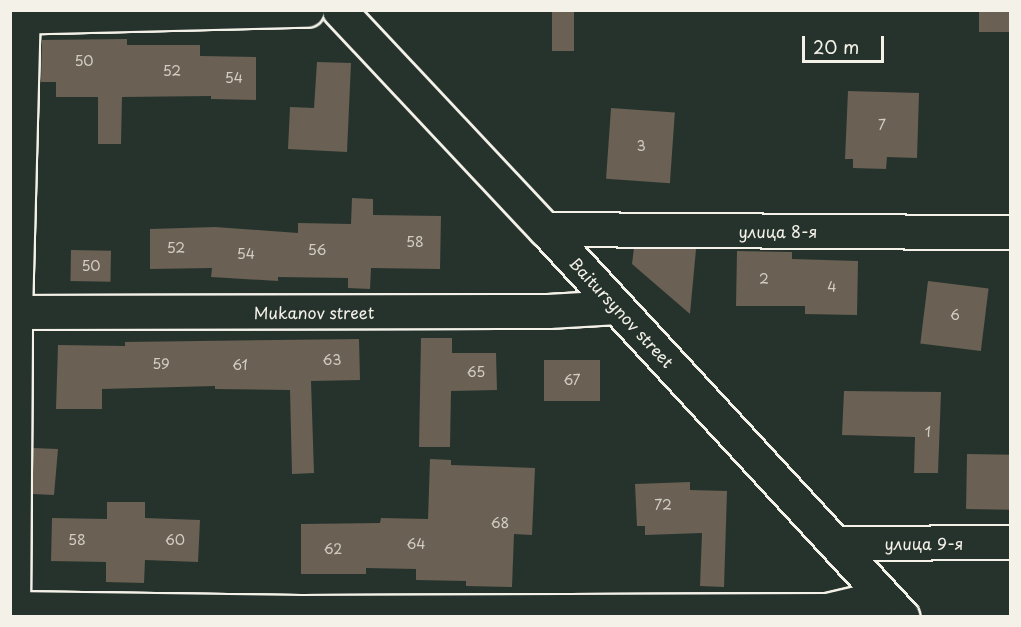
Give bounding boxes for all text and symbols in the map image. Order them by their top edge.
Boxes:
scale bar [805,24,888,62]
text: 20 m [813,33,859,60]
house number: 50 [74,53,94,69]
house number: 52 [163,63,181,79]
house number: 54 [225,70,243,86]
house number: 7 [878,117,886,133]
house number: 3 [636,138,646,154]
street label: улица 8-я [738,221,818,241]
house number: 58 [406,234,424,250]
house number: 52 [167,240,185,256]
house number: 56 [308,242,326,258]
house number: 54 [237,246,255,262]
street label: Baitursynov street [566,253,678,371]
house number: 50 [81,258,101,274]
house number: 2 [759,271,769,287]
house number: 4 [827,279,837,295]
street label: Mukanov street [254,302,374,322]
house number: 6 [950,307,960,323]
house number: 63 [323,352,341,368]
house number: 59 [152,356,170,372]
house number: 61 [232,357,248,373]
house number: 65 [467,364,485,380]
house number: 67 [563,372,581,388]
house number: 1 [925,424,931,440]
house number: 72 [654,497,672,513]
house number: 68 [491,515,509,531]
house number: 58 [68,532,86,548]
house number: 60 [165,532,185,548]
street label: улица 9-я [885,533,963,553]
house number: 64 [406,536,426,552]
house number: 62 [324,541,342,557]

